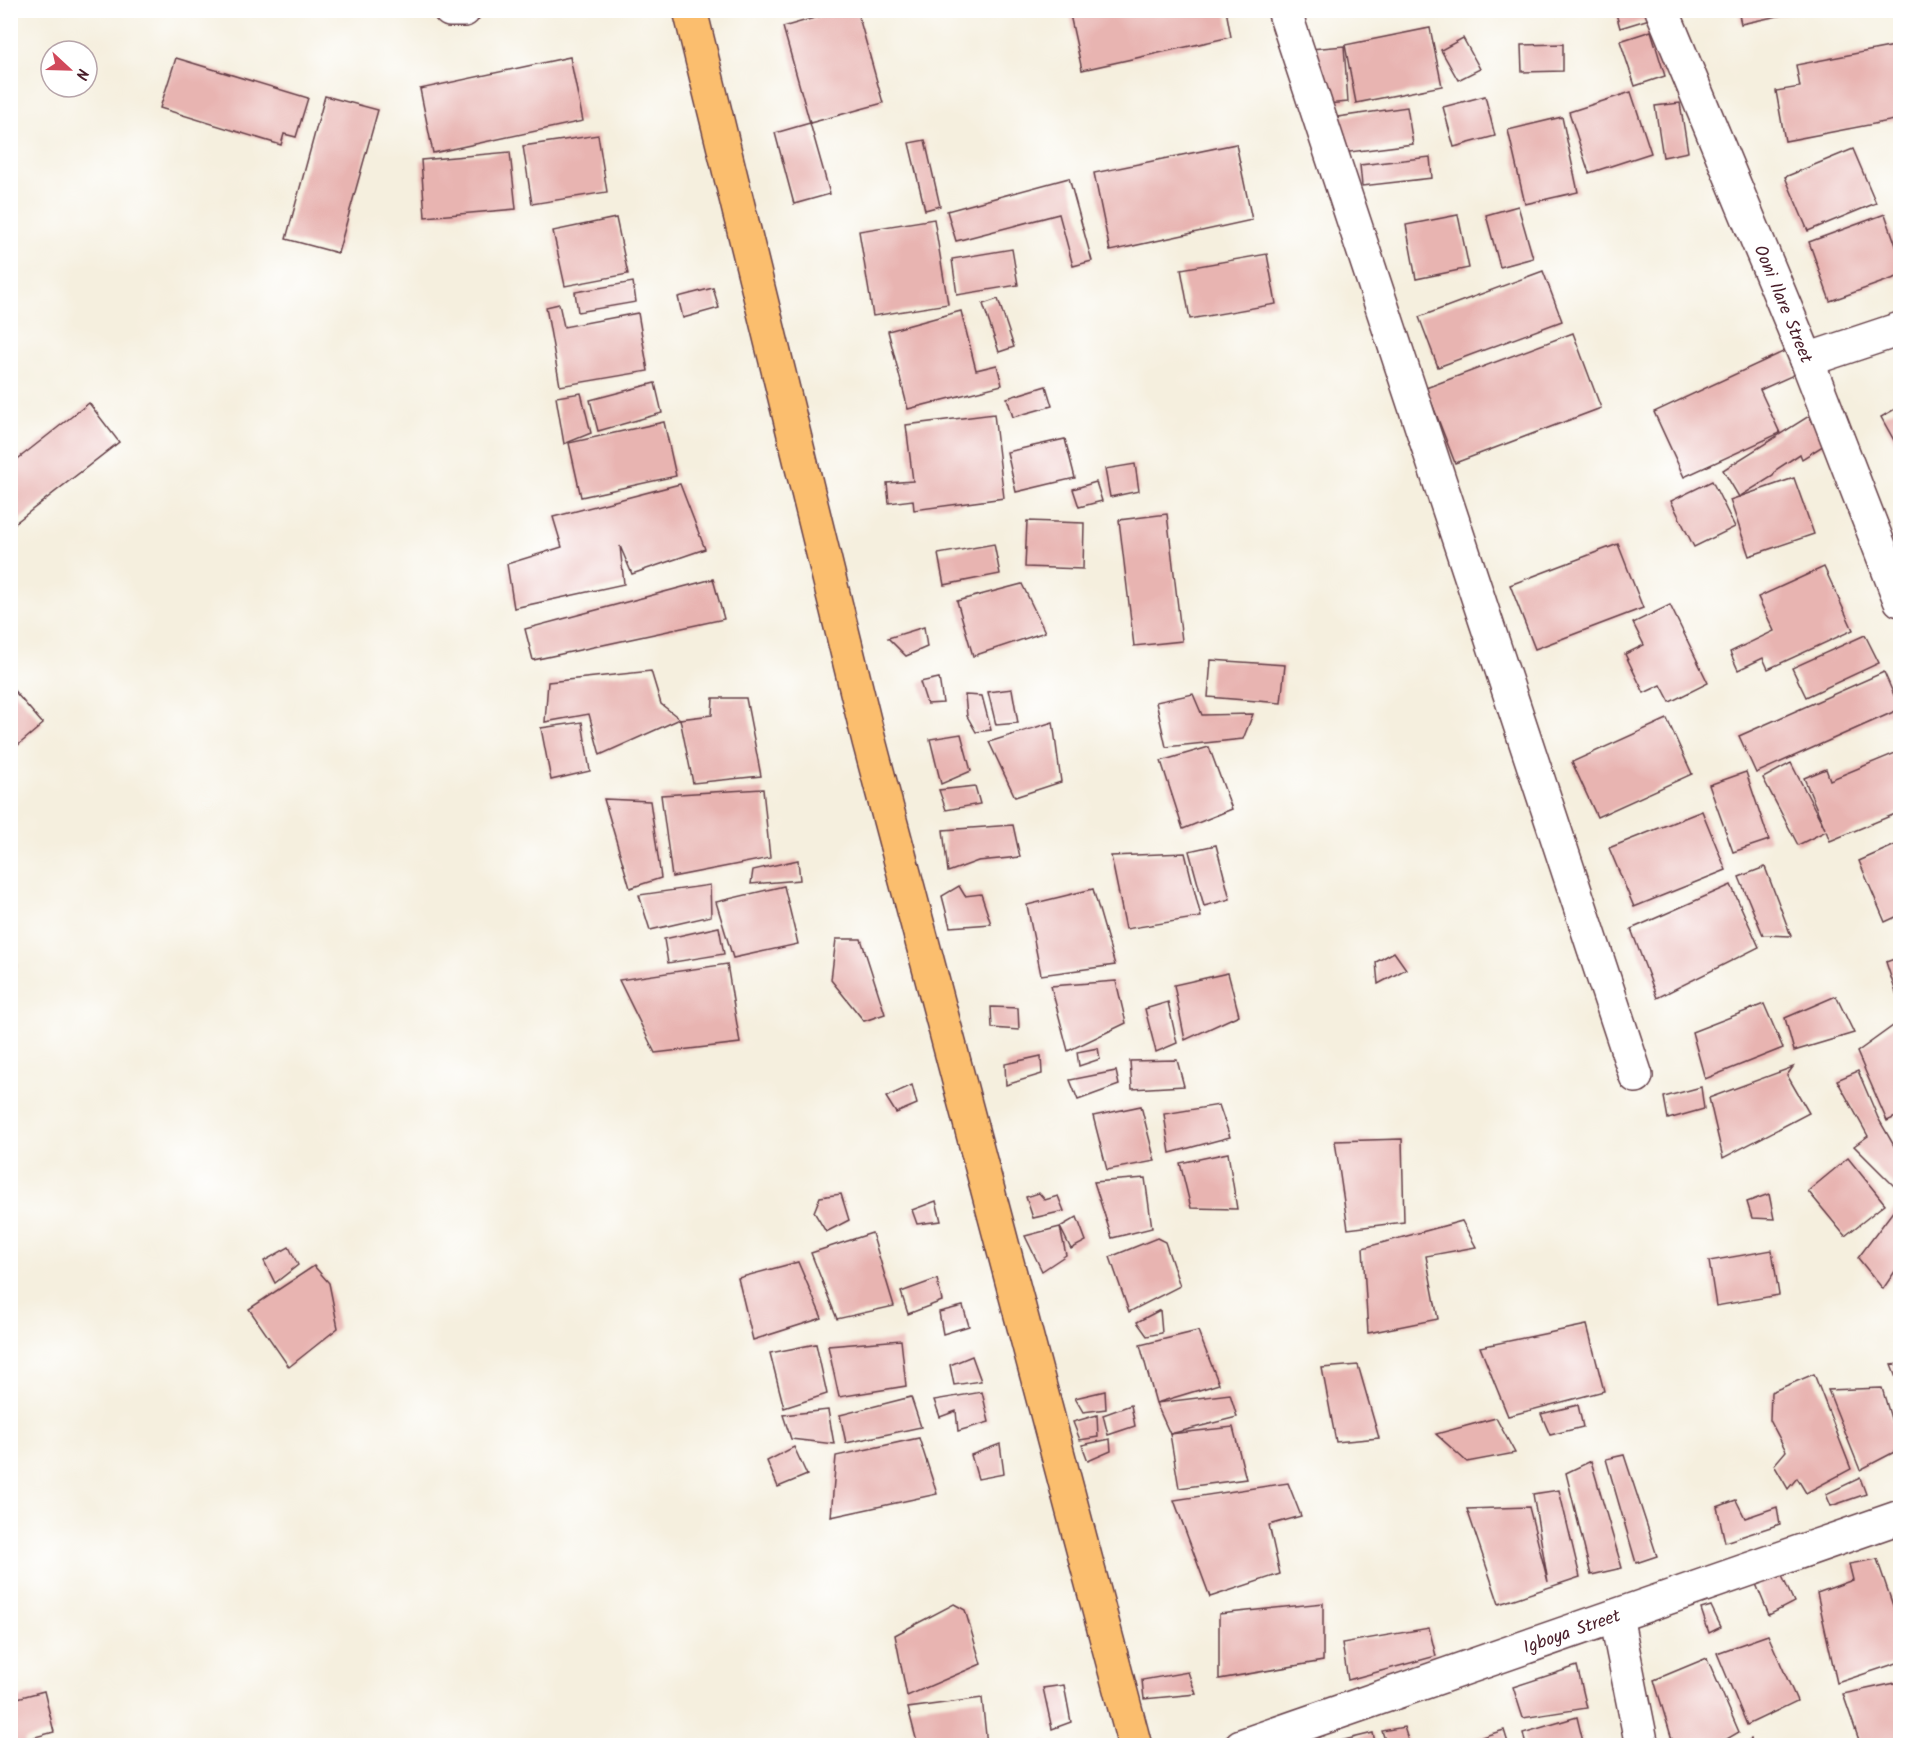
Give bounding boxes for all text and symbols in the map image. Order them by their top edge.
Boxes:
north arrow [39,39,99,99]
text: N [68,65,95,83]
street label: Ooni Ilare Street [1745,241,1820,369]
street label: Igboya Street [1519,1602,1626,1663]

